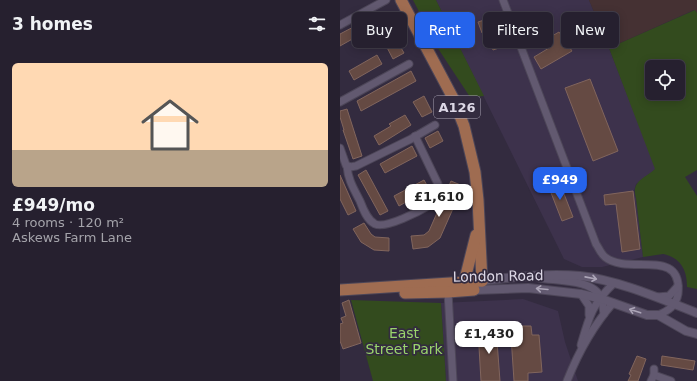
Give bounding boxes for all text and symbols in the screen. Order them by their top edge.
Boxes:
chip: Buy [352,12,407,48]
chip: Rent [415,12,475,48]
chip: Filters [483,12,553,48]
chip: New [561,12,619,48]
icon: filters [306,13,328,35]
text: 3 homes [12,14,93,34]
map controls [645,60,685,100]
button: locate [645,60,685,100]
icon: home [134,89,206,161]
road number: A126 [434,96,480,118]
pin: £949 [536,167,584,201]
text: £949 [542,172,578,187]
pin: £1,610 [406,184,472,218]
text: £1,610 [414,189,464,204]
text: £949/mo [12,195,95,215]
text: 4 rooms · 120 m² [12,215,124,230]
text: Askews Farm Lane [12,230,132,245]
street label: London Road [452,267,544,285]
one-way arrow [584,274,597,282]
one-way arrow [536,286,549,293]
one-way arrow [629,307,642,314]
pin: £1,430 [456,321,522,355]
park label: East Street Park [365,325,444,357]
text: £1,430 [464,326,514,341]

